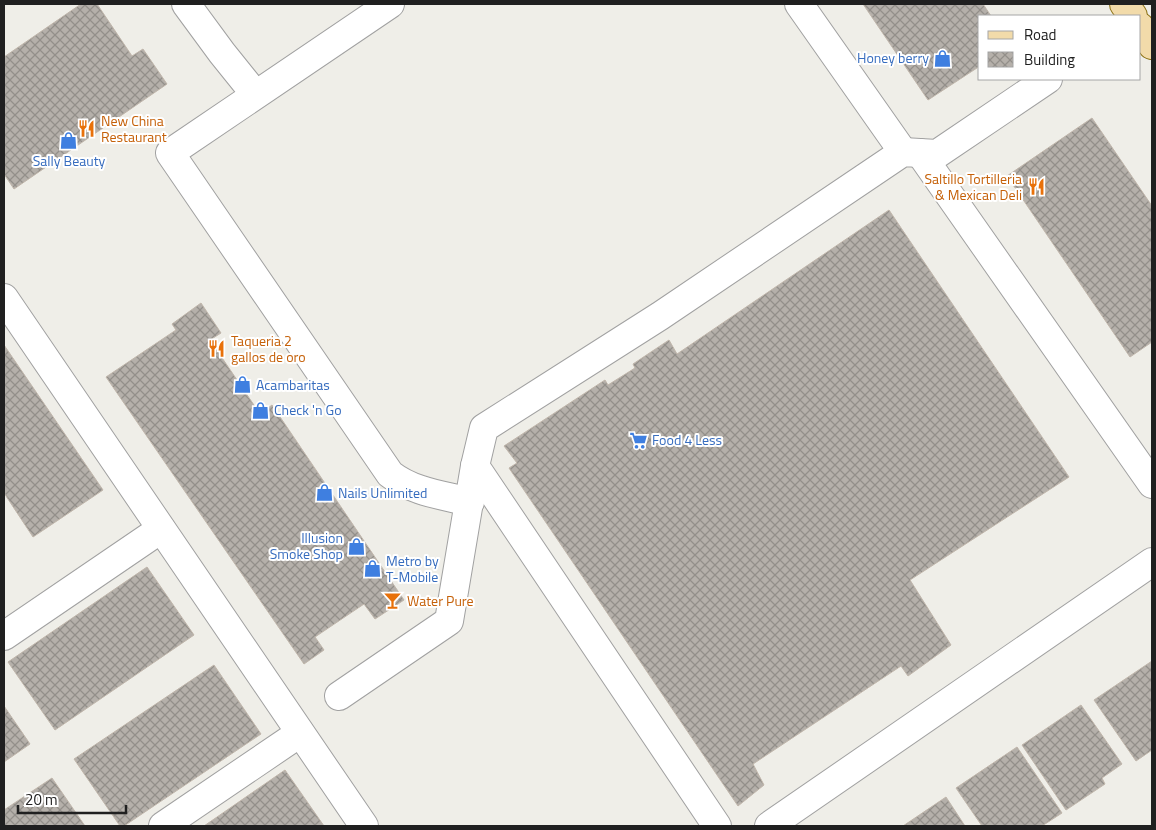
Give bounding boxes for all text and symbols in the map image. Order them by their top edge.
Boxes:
legend [978,15,1141,80]
text: Road [1024,23,1056,46]
place label: Honey berry [857,47,929,68]
shop icon: Honey berry [933,48,953,68]
text: Building [1024,48,1075,71]
place label: New China Restaurant [101,110,167,147]
restaurant icon: New China Restaurant [77,119,97,139]
shop icon: Sally Beauty [59,131,79,151]
place label: Sally Beauty [33,150,106,171]
place label: Saltillo Tortilleria & Mexican Deli [924,168,1022,205]
restaurant icon: Saltillo Tortilleria & Mexican Deli [1026,177,1046,197]
place label: Taqueria 2 gallos de oro [231,330,306,367]
restaurant icon: Taqueria 2 gallos de oro [207,339,227,359]
place label: Acambaritas [256,374,330,395]
shop icon: Acambaritas [232,375,252,395]
place label: Check 'n Go [274,399,342,420]
shop icon: Check 'n Go [250,400,270,420]
place label: Food 4 Less [652,429,722,450]
supermarket icon: Food 4 Less [628,430,648,450]
place label: Nails Unlimited [338,482,427,503]
shop icon: Nails Unlimited [314,483,334,503]
place label: Illusion Smoke Shop [270,527,343,564]
shop icon: Illusion Smoke Shop [347,536,367,556]
place label: Metro by T-Mobile [386,550,439,587]
shop icon: Metro by T-Mobile [362,559,382,579]
place label: Water Pure [407,590,474,611]
bar icon: Water Pure [383,591,403,611]
scale bar [18,782,125,814]
text: 20 m [25,788,58,811]

